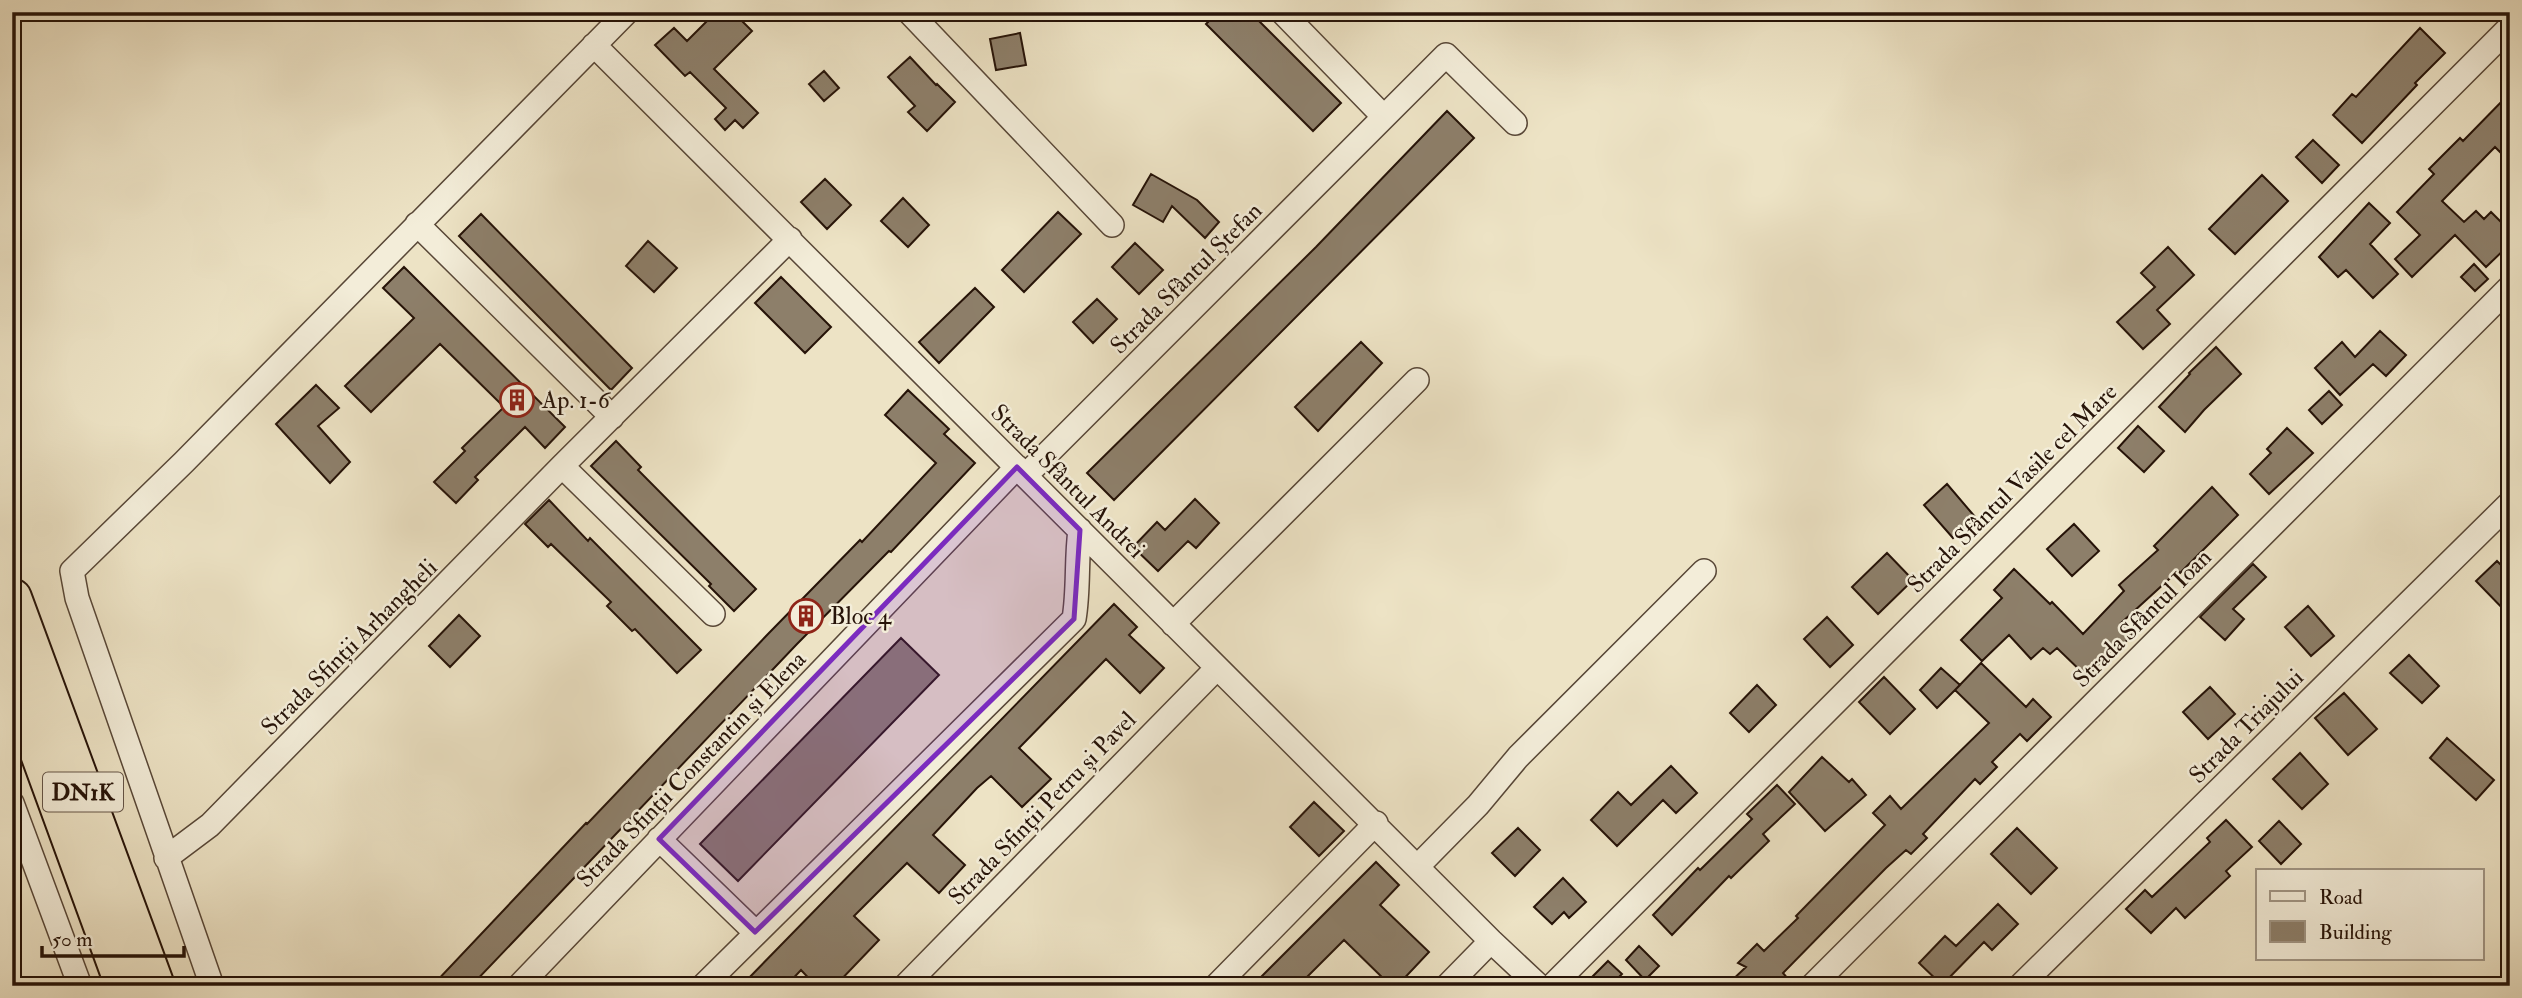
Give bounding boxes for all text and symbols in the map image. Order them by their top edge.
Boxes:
street label: Strada Sfântul Ștefan [1104,196,1269,361]
street label: Strada Sfântul Vasile cel Mare [1901,377,2124,600]
building icon: Ap. 1-6 [498,381,536,419]
place label: Ap. 1-6 [541,385,612,416]
street label: Strada Sfântul Andrei [984,398,1151,565]
street label: Strada Sfântul Ioan [2066,542,2219,695]
street label: Strada Sfinții Arhangheli [255,553,444,742]
building icon: Bloc 4 [787,597,825,635]
place label: Bloc 4 [830,601,892,632]
street label: Strada Sfinții Constantin și Elena [570,644,814,894]
street label: Strada Triajului [2182,662,2310,790]
street label: Strada Sfinții Petru și Pavel [942,705,1143,912]
road number: DN1K [43,772,123,812]
legend [2256,869,2484,960]
text: Road [2319,884,2364,911]
scale bar [42,914,184,958]
text: Building [2319,919,2392,946]
text: 50 m [52,926,93,953]

